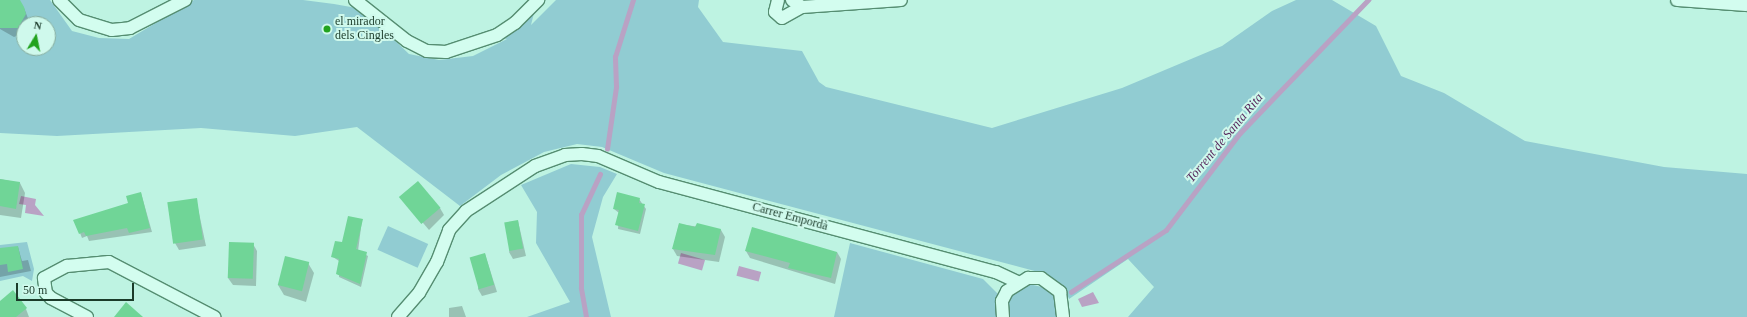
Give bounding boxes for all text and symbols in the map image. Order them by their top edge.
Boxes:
place label: el mirador dels Cingles [335,15,394,43]
north arrow [16,16,56,56]
text: N [33,19,43,32]
marker: el mirador dels Cingles [322,24,332,34]
water label: Torrent de Santa Rita [1183,90,1267,186]
street label: Carrer Empordà [751,200,829,234]
scale bar [18,275,136,301]
text: 50 m [23,283,47,297]

